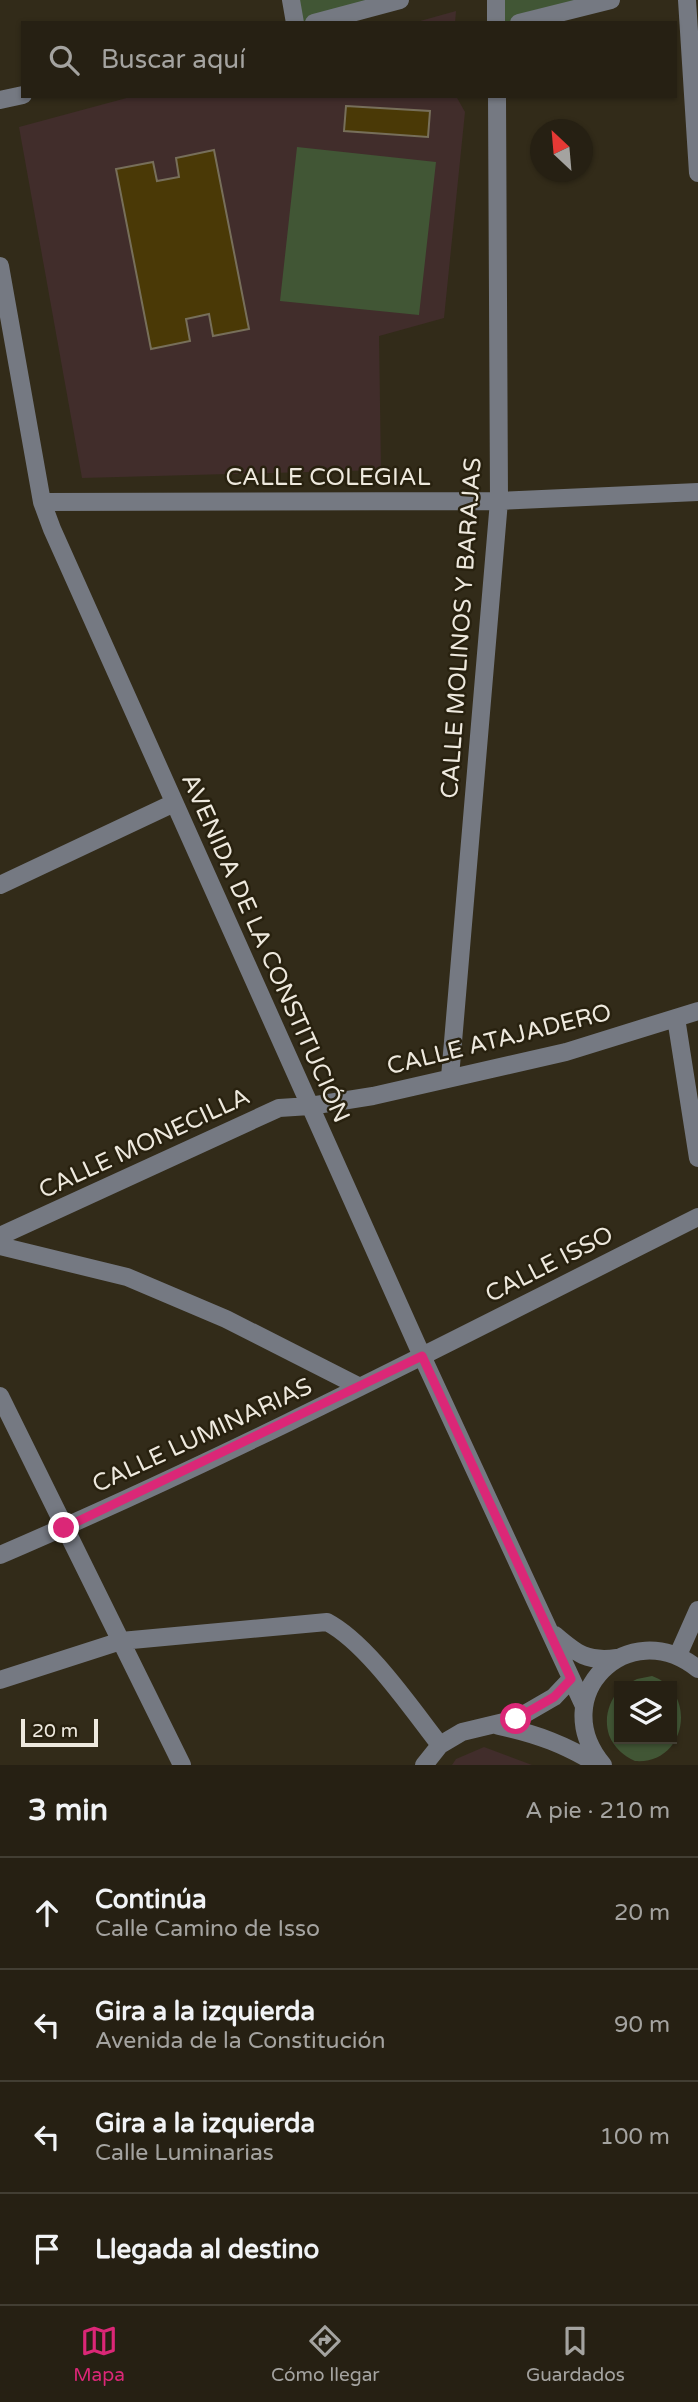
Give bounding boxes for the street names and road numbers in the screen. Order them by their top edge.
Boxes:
street label: CALLE MOLINOS Y BARAJAS [435,456,488,800]
street label: CALLE COLEGIAL [225,463,431,492]
street label: AVENIDA DE LA CONSTITUCIÓN [175,769,357,1127]
street label: CALLE ATAJADERO [384,998,614,1081]
street label: CALLE MONECILLA [34,1082,254,1205]
street label: CALLE ISSO [480,1220,618,1309]
street label: CALLE LUMINARIAS [88,1372,317,1499]

